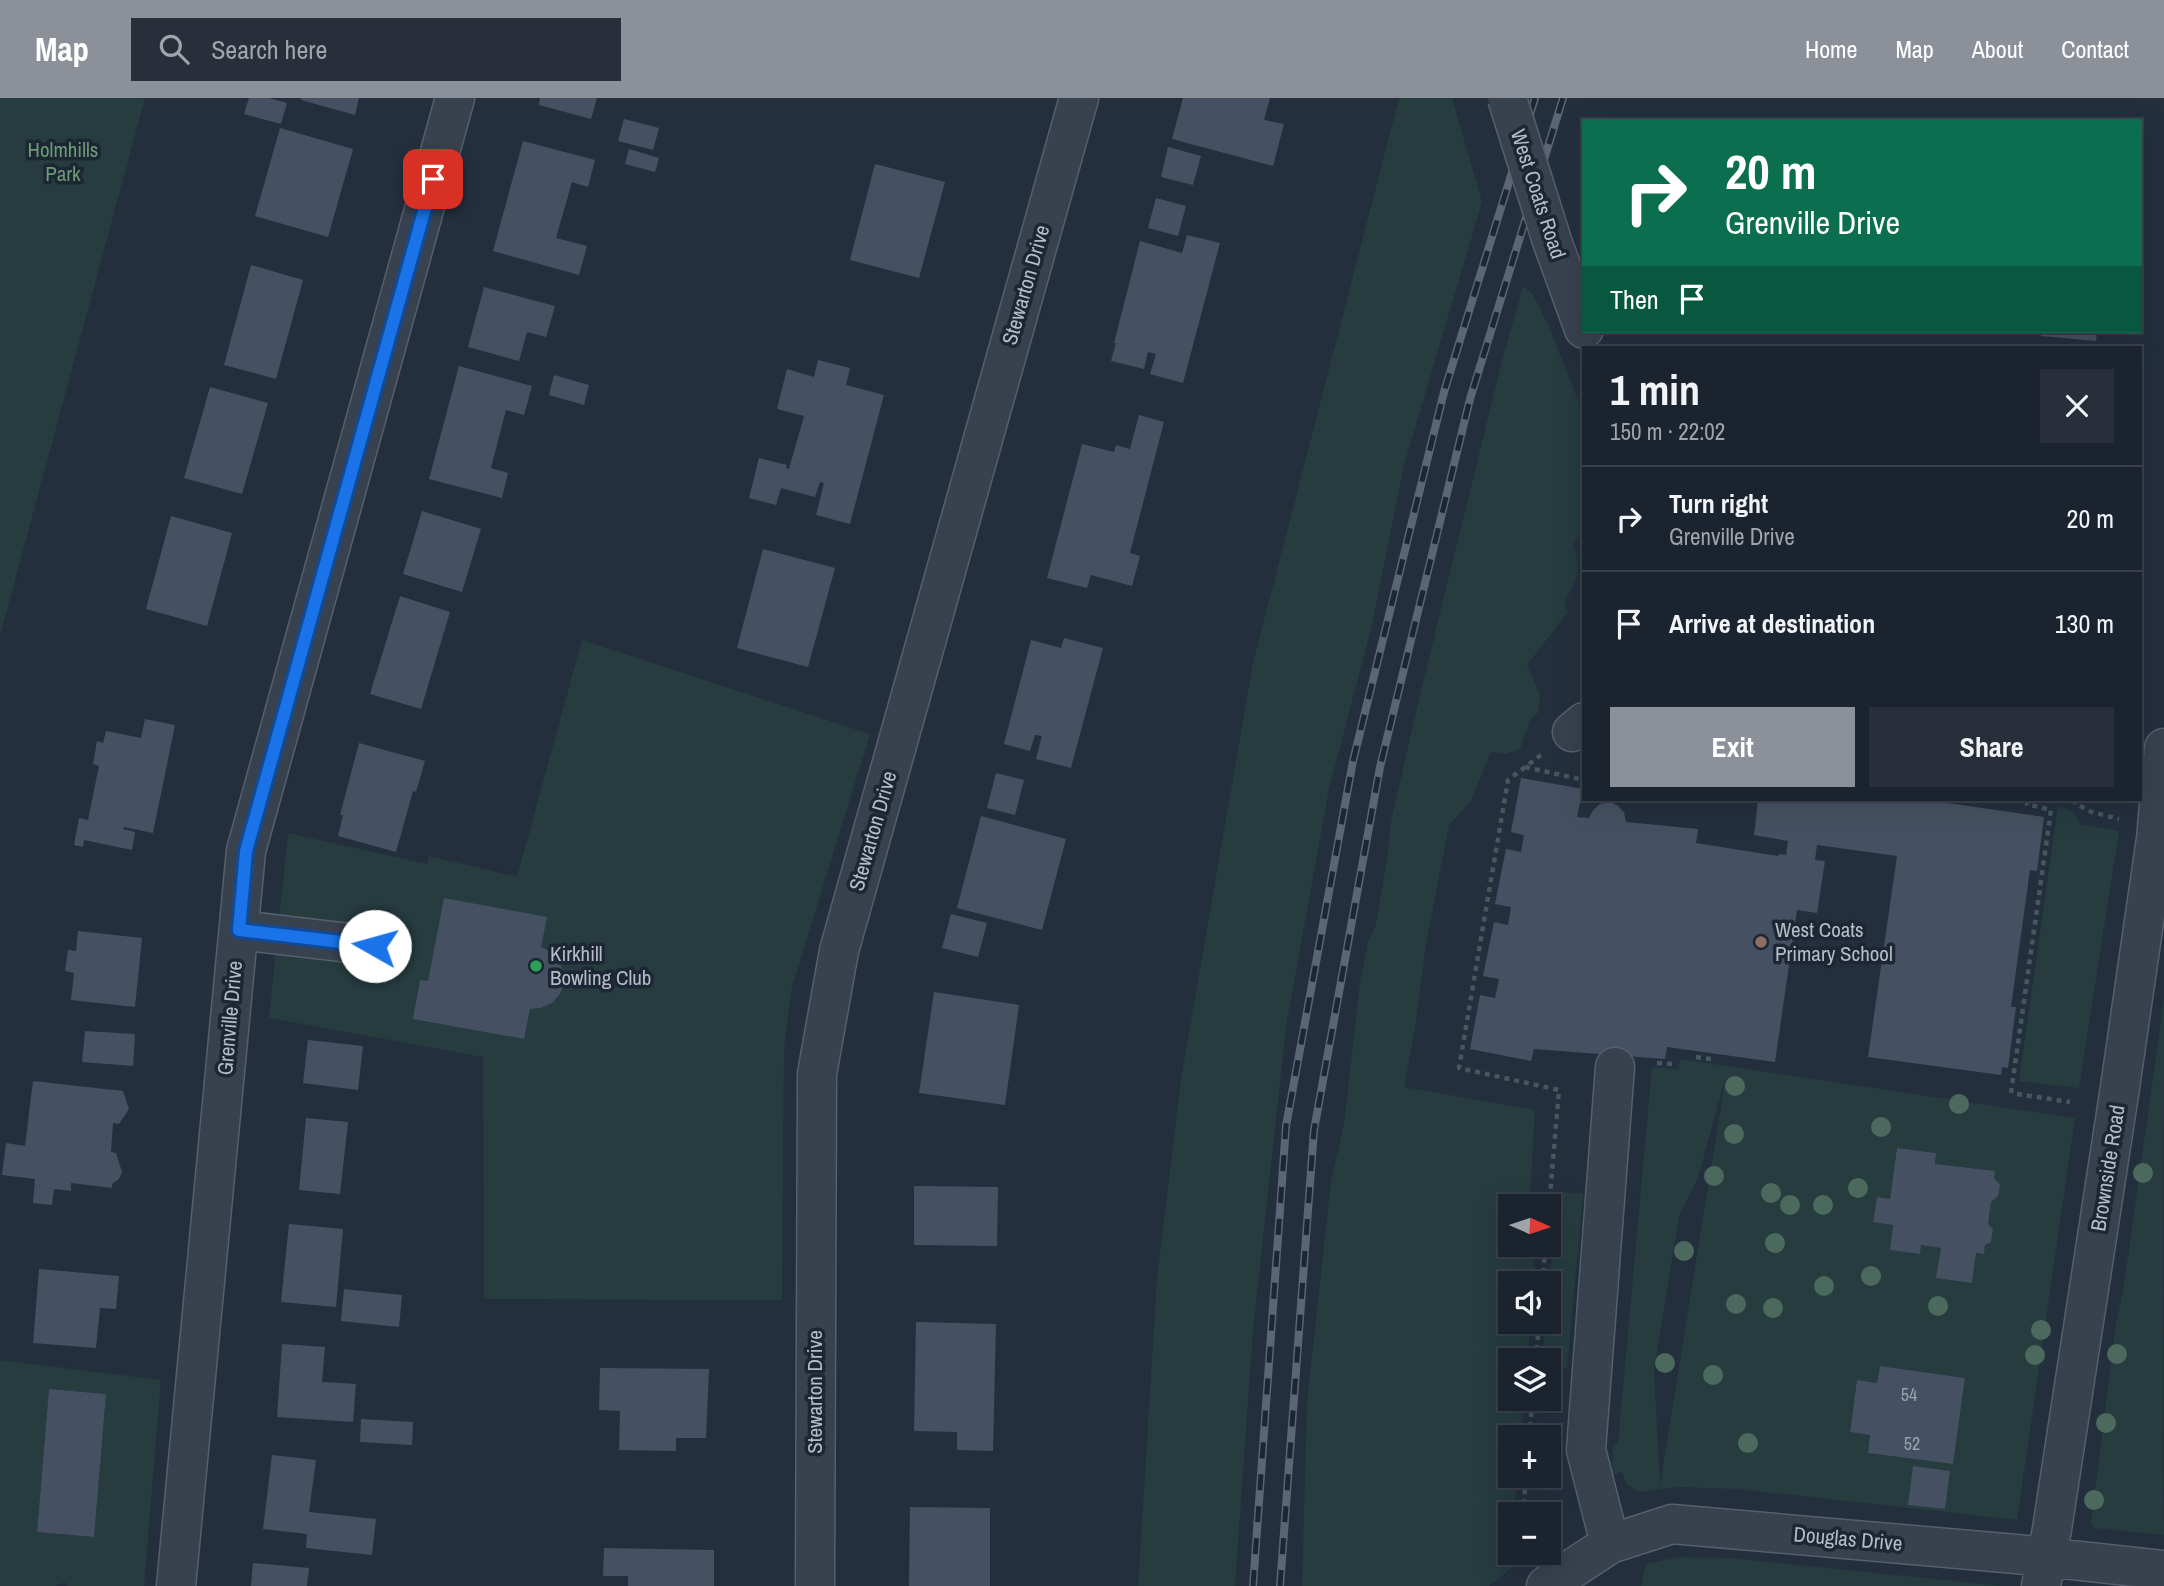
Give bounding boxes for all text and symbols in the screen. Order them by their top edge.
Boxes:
search box [131,18,621,81]
text: Map [35,27,89,71]
icon: search [155,30,193,68]
text: Search here [211,32,327,67]
text: Home [1805,33,1857,65]
text: Map [1895,33,1934,65]
text: About [1972,33,2023,65]
text: Contact [2061,33,2129,65]
street label: West Coats Road [1504,125,1573,262]
park label: Holmhills Park [28,135,98,188]
text: 20 m [1725,138,1817,204]
icon: right [1610,147,1701,238]
pin [403,149,463,209]
icon: arrive [414,160,452,198]
text: Grenville Drive [1725,201,1900,244]
street label: Stewarton Drive [995,222,1056,348]
icon: arrive [1673,280,1711,318]
text: Then [1610,282,1659,317]
text: 1 min [1610,362,1700,418]
button: close [2040,369,2114,443]
text: 150 m · 22:02 [1610,416,1725,447]
text: Turn right [1669,486,1768,521]
icon: right [1610,500,1648,538]
text: 20 m [2067,501,2114,536]
text: Grenville Drive [1669,521,1795,552]
icon: arrive [1610,605,1648,643]
text: Arrive at destination [1669,606,1875,641]
text: 130 m [2055,606,2114,641]
button: Exit [1610,707,1855,787]
button: Share [1869,707,2114,787]
street label: Stewarton Drive [842,768,903,894]
position arrow [338,909,412,983]
place label: West Coats Primary School [1775,915,1893,968]
marker: West Coats Primary School [1753,934,1769,950]
place label: Kirkhill Bowling Club [550,939,651,992]
marker: Kirkhill Bowling Club [528,958,544,974]
street label: Grenville Drive [210,959,249,1076]
street label: Brownside Road [2083,1103,2132,1233]
north arrow [1498,1194,1561,1256]
map controls [1498,1194,1561,1565]
button: sound [1498,1271,1561,1334]
street label: Stewarton Drive [800,1330,829,1454]
button: layers [1498,1348,1561,1411]
house number: 54 [1901,1382,1917,1407]
button: + [1498,1425,1561,1488]
house number: 52 [1904,1431,1920,1456]
button: − [1498,1502,1561,1565]
street label: Douglas Drive [1792,1519,1904,1558]

